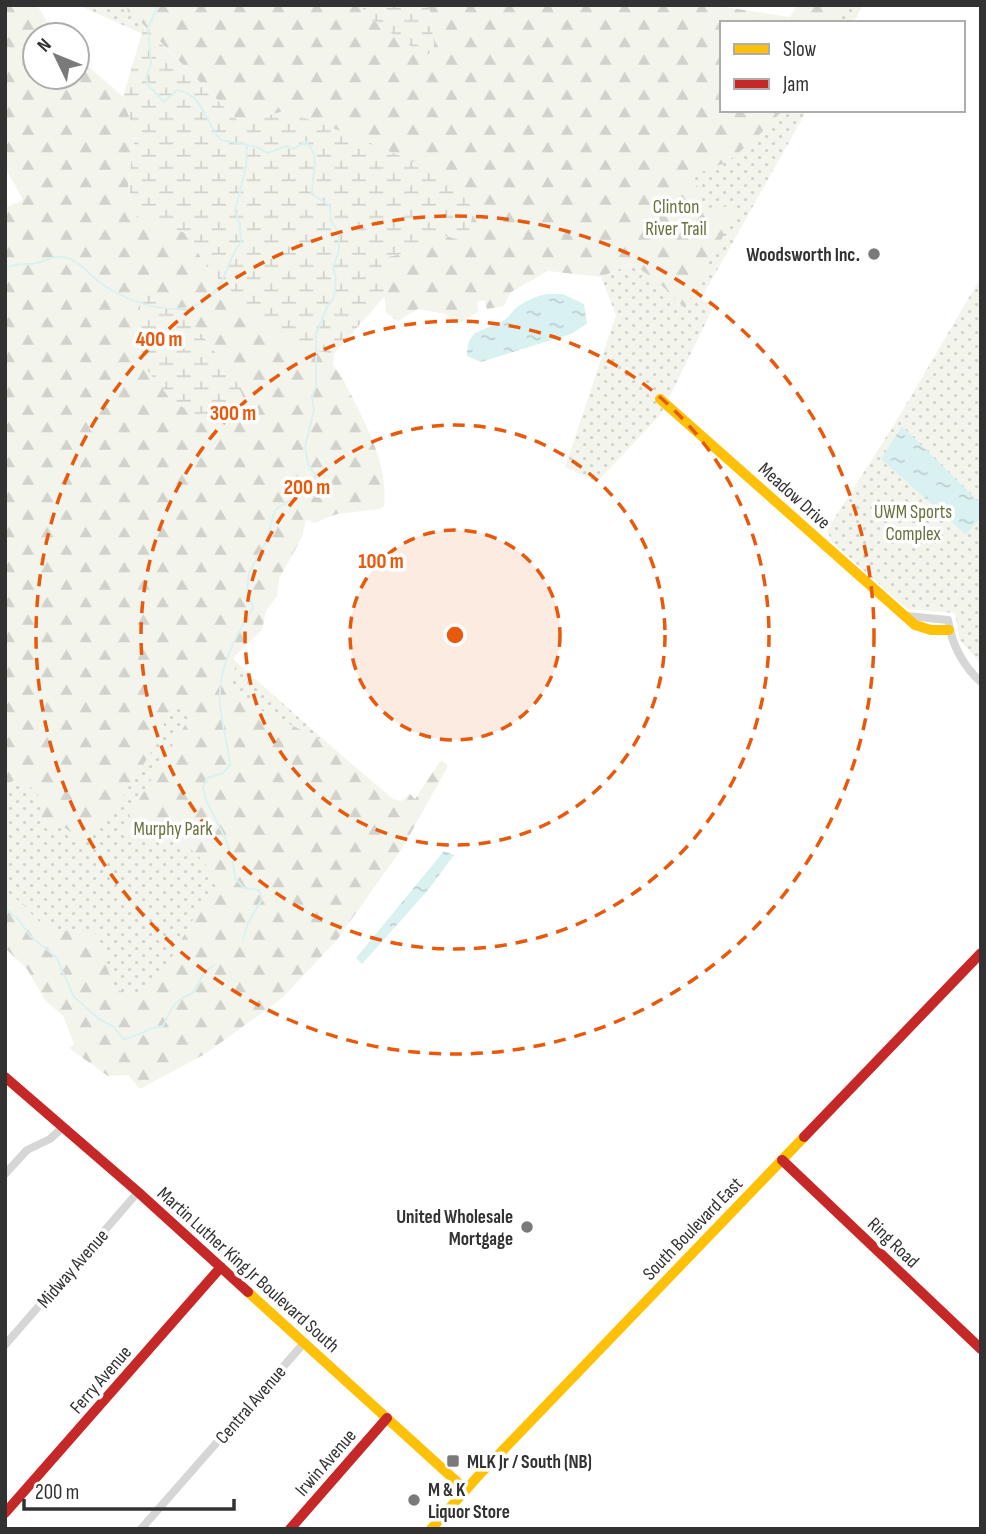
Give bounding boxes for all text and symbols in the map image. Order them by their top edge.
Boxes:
north arrow [21,21,91,91]
legend [720,21,965,112]
text: N [33,34,57,57]
text: Slow [783,37,817,62]
text: Jam [782,72,809,97]
park label: Clinton River Trail [645,196,707,241]
place label: Woodsworth Inc. [746,244,860,267]
marker: Woodsworth Inc. [866,246,882,262]
text: 400 m [136,327,182,352]
text: 300 m [210,401,256,426]
street label: Meadow Drive [753,458,835,534]
text: 200 m [284,475,330,500]
park label: UWM Sports Complex [874,501,952,546]
text: 100 m [358,549,404,574]
centre of rings [443,623,467,647]
park label: Murphy Park [134,818,213,841]
street label: South Boulevard East [638,1173,748,1285]
street label: Martin Luther King Jr Boulevard South [152,1182,344,1358]
place label: United Wholesale Mortgage [396,1206,513,1251]
street label: Ring Road [862,1213,923,1273]
marker: United Wholesale Mortgage [519,1219,535,1235]
street label: Midway Avenue [33,1225,114,1313]
street label: Ferry Avenue [65,1341,137,1419]
street label: Central Avenue [211,1361,291,1449]
street label: Irwin Avenue [291,1425,362,1501]
place label: MLK Jr / South (NB) [467,1451,592,1474]
marker: MLK Jr / South (NB) [445,1453,461,1469]
scale bar [24,1468,234,1512]
place label: M & K Liquor Store [428,1479,510,1524]
text: 200 m [35,1480,79,1505]
marker: M & K Liquor Store [406,1492,422,1508]

